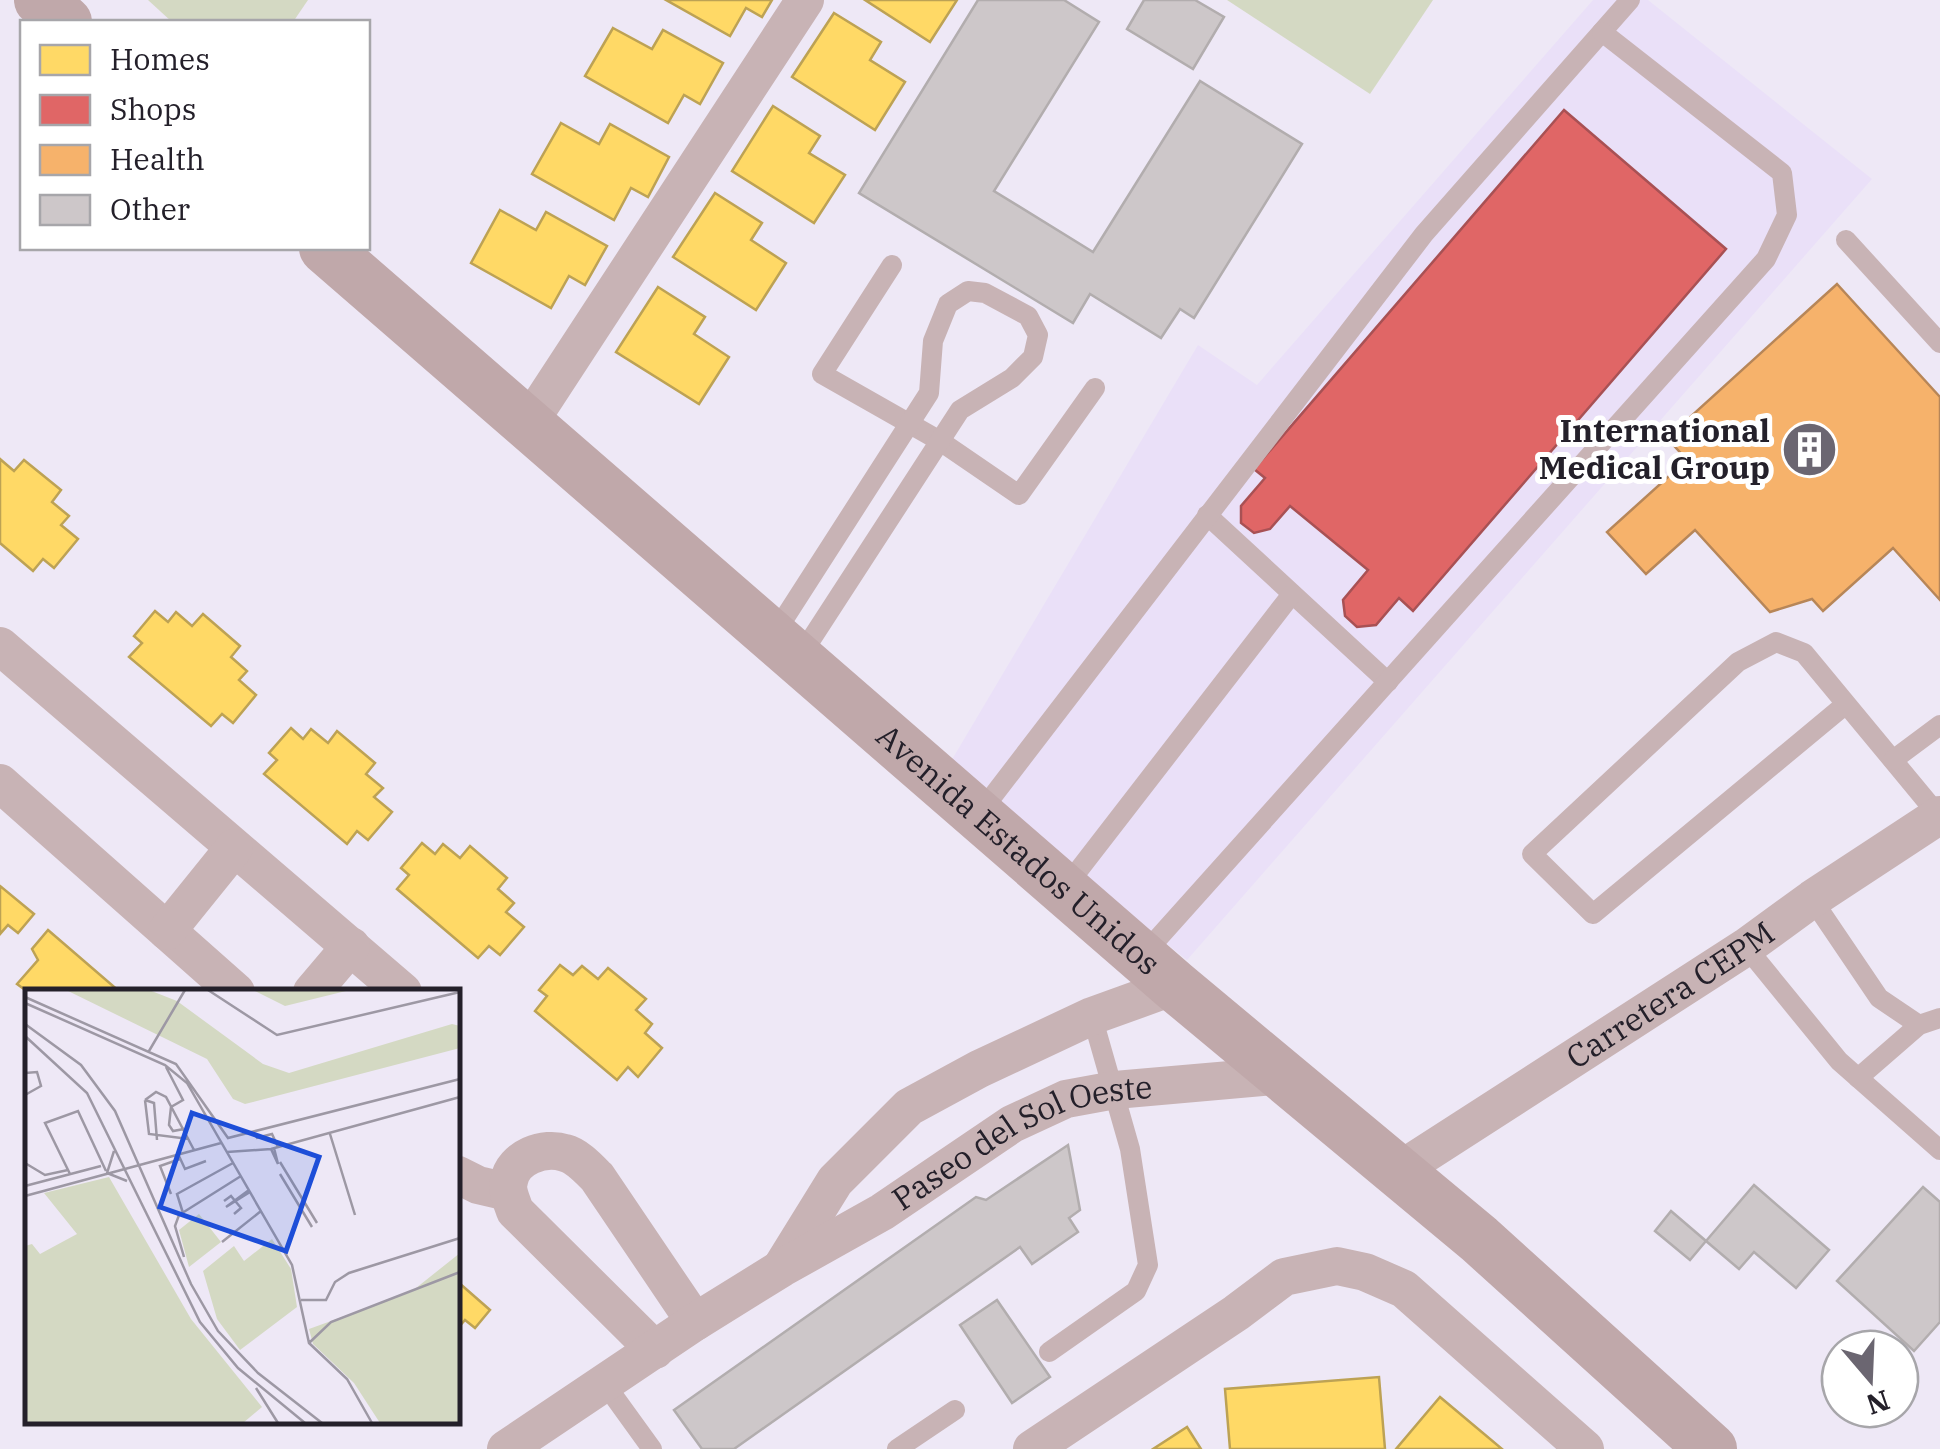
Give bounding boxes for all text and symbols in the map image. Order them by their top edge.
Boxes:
legend [20,20,370,250]
text: Homes [110,39,210,78]
text: Shops [110,89,196,128]
text: Health [110,139,205,178]
text: Other [110,189,190,228]
place label: International Medical Group [1539,409,1770,488]
building icon: International Medical Group [1779,419,1839,479]
street label: Avenida Estados Unidos [868,714,1169,984]
street label: Carretera CEPM [1558,911,1782,1077]
inset map [25,989,460,1424]
street label: Paseo del Sol Oeste [884,1065,1154,1219]
north arrow [1820,1329,1920,1429]
text: N [1862,1382,1895,1424]

